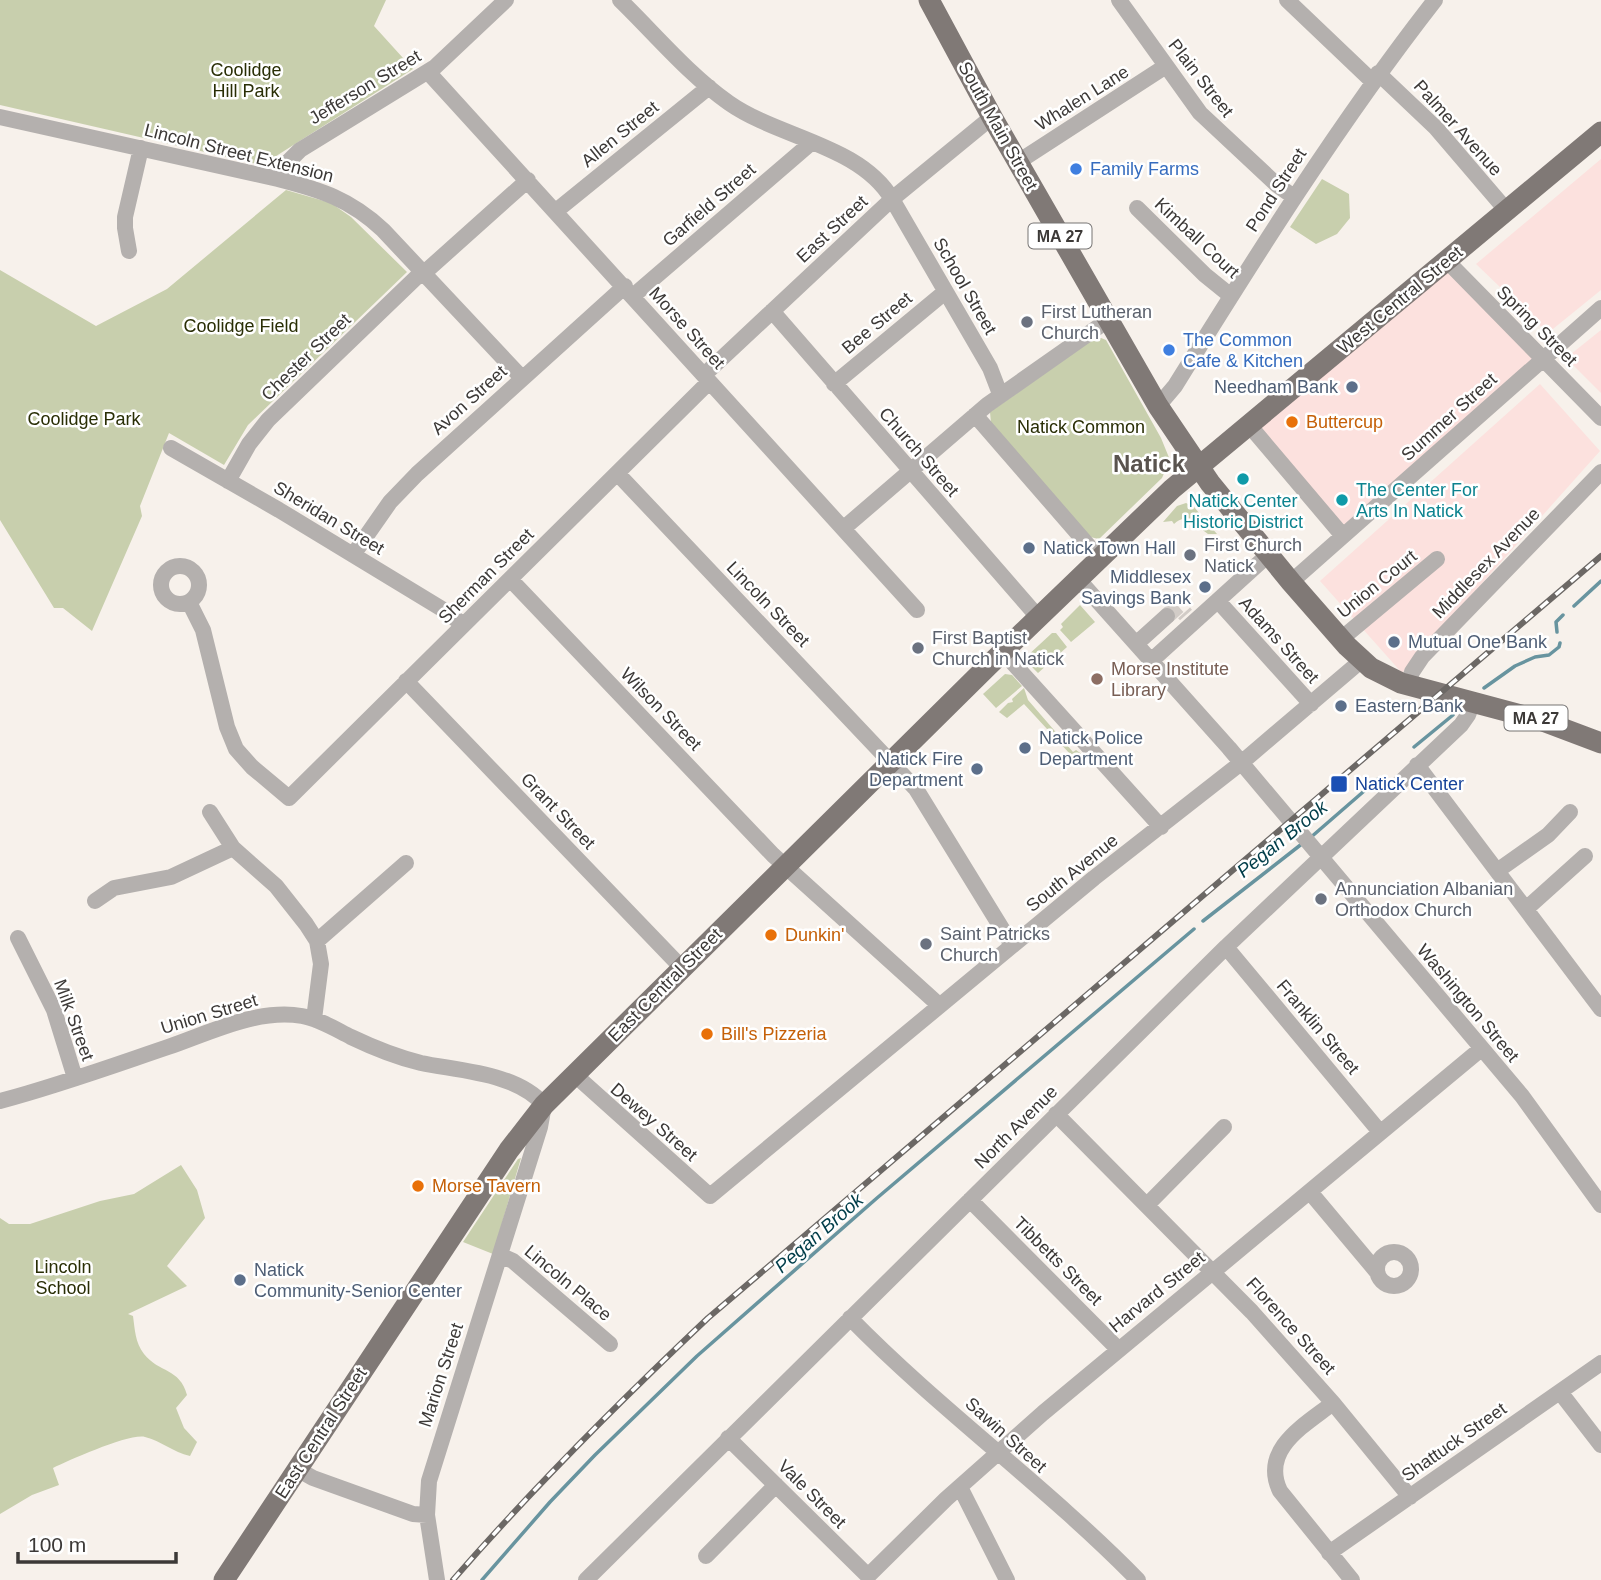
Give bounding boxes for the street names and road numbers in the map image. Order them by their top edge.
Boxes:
street label: Plain Street [1164,35,1238,121]
street label: Jefferson Street [306,46,424,128]
street label: South Main Street [954,58,1042,194]
street label: Whalen Lane [1032,61,1132,135]
street label: Palmer Avenue [1410,76,1506,180]
street label: Allen Street [578,97,662,171]
street label: Lincoln Street Extension [142,120,336,186]
street label: Pond Street [1242,145,1310,235]
street label: Garfield Street [659,159,759,251]
street label: East Street [793,191,871,267]
street label: Kimball Court [1151,194,1243,282]
road number: MA 27 [1028,224,1092,248]
street label: School Street [929,234,1001,338]
street label: West Central Street [1334,242,1466,358]
street label: Spring Street [1493,282,1581,370]
street label: Morse Street [645,283,729,373]
street label: Bee Street [838,288,916,358]
street label: Chester Street [257,309,355,405]
street label: Avon Street [427,361,511,439]
street label: Summer Street [1397,369,1501,465]
street label: Church Street [875,404,963,500]
street label: Sheridan Street [270,477,388,559]
street label: Middlesex Avenue [1428,504,1544,622]
street label: Sherman Street [434,524,538,628]
street label: Union Court [1333,546,1421,622]
street label: Lincoln Street [723,557,813,651]
street label: Adams Street [1235,593,1323,687]
street label: Wilson Street [617,664,705,754]
road number: MA 27 [1504,706,1568,730]
street label: Grant Street [517,769,599,853]
street label: South Avenue [1022,830,1122,916]
street label: East Central Street [604,924,726,1046]
street label: Washington Street [1413,940,1523,1066]
street label: Franklin Street [1273,976,1363,1078]
street label: Milk Street [50,977,98,1063]
street label: Union Street [158,990,260,1038]
street label: Dewey Street [607,1079,701,1165]
street label: North Avenue [970,1081,1062,1173]
street label: Tibbetts Street [1010,1213,1106,1309]
street label: Lincoln Place [521,1241,615,1325]
street label: Harvard Street [1105,1247,1209,1337]
street label: Florence Street [1242,1274,1340,1378]
street label: Marion Street [415,1321,467,1429]
street label: East Central Street [271,1364,371,1502]
street label: Sawin Street [961,1393,1051,1477]
street label: Shattuck Street [1398,1399,1510,1485]
street label: Vale Street [774,1456,850,1532]

